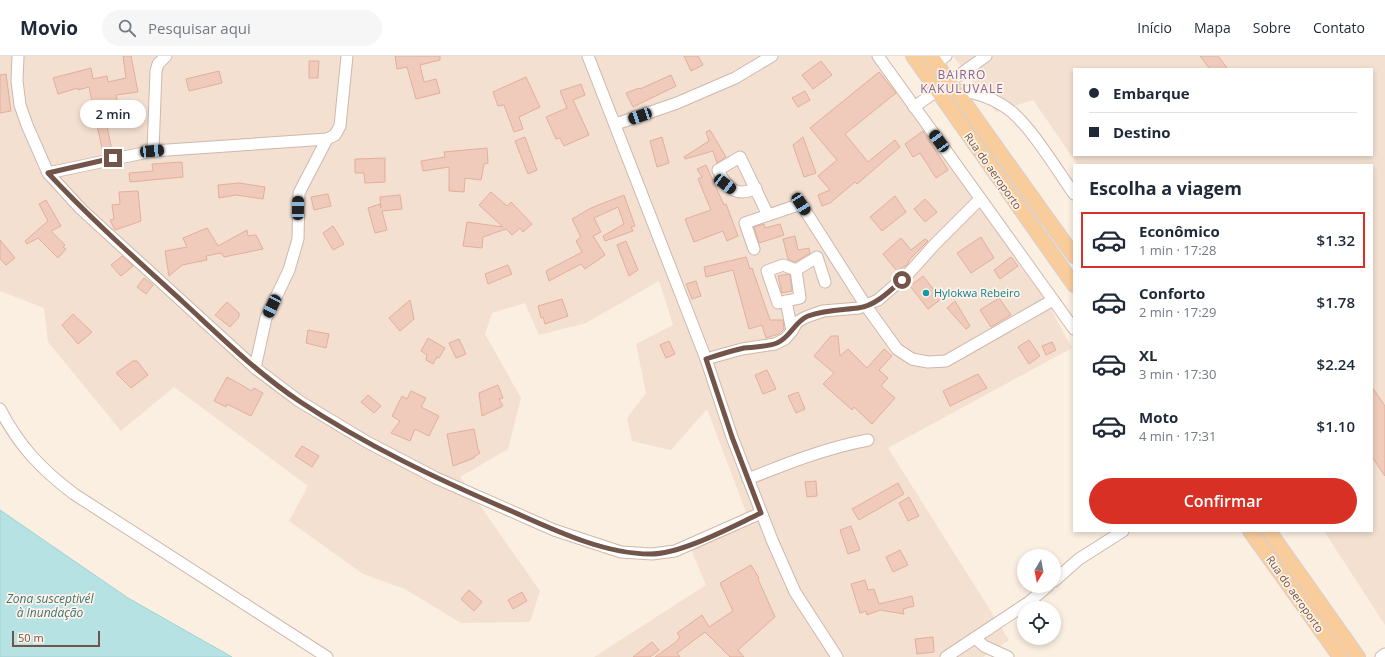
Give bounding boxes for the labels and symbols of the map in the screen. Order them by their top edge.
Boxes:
district label: BAIRRO KAKULUVALE [920,66,1004,97]
callout: 2 min [80,100,146,128]
car [627,106,653,126]
car [927,128,951,154]
street label: Rua do aeroporto [961,129,1026,212]
car [140,144,164,158]
route end [104,149,122,167]
car [712,172,738,196]
car [789,191,813,217]
car [292,196,304,220]
route start [893,271,911,289]
place label: Hylokwa Rebeiro [934,285,1020,300]
marker: Hylokwa Rebeiro [921,288,931,298]
car [261,293,283,319]
north arrow [1017,549,1061,593]
street label: Rua do aeroporto [1263,552,1328,635]
water label: Zona susceptivél à Inundação [5,590,95,621]
scale bar [12,629,100,648]

